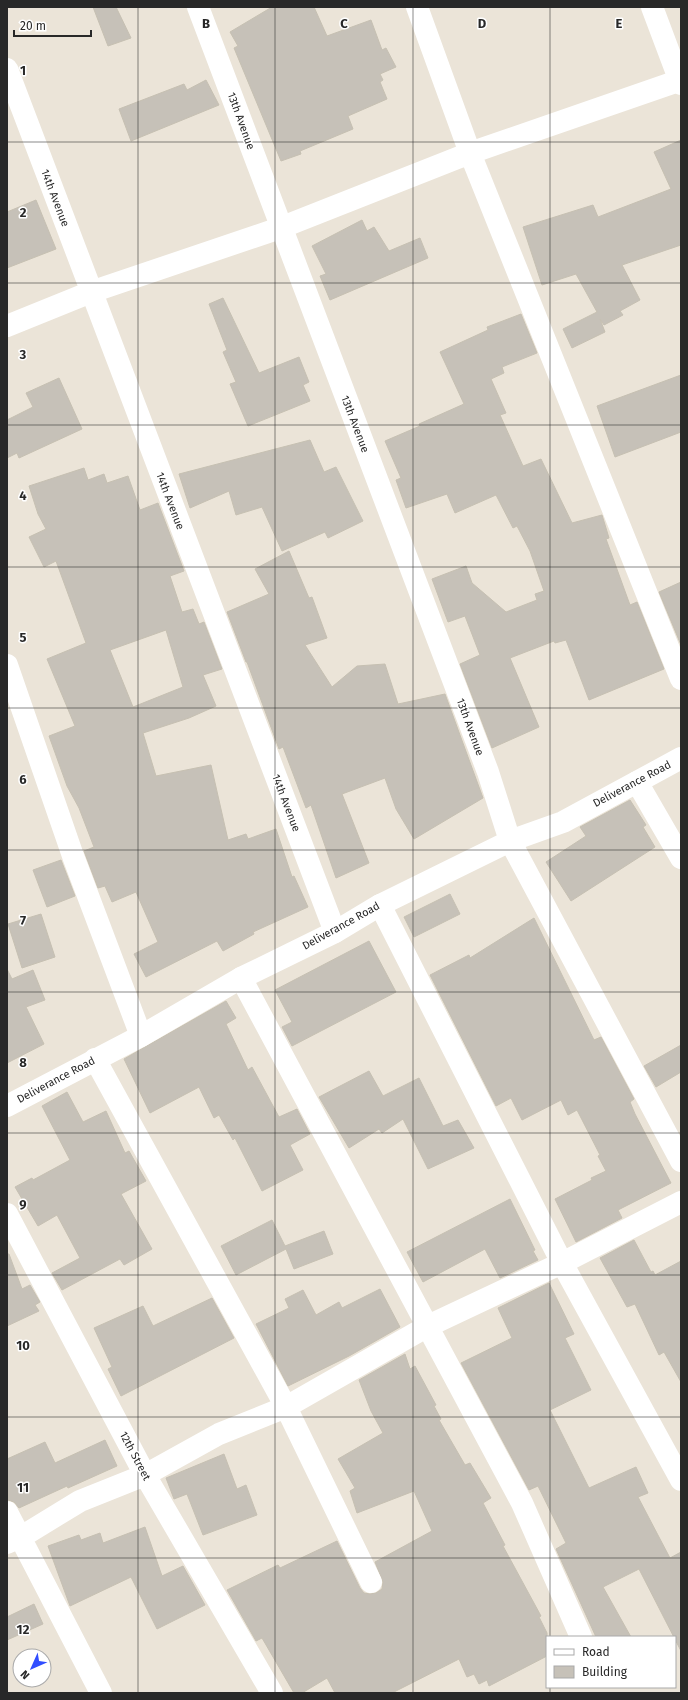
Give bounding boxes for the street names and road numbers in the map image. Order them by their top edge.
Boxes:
street label: 13th Avenue [225,91,257,151]
street label: 14th Avenue [38,167,72,229]
street label: 13th Avenue [338,394,372,454]
street label: 14th Avenue [153,470,187,532]
street label: 13th Avenue [454,697,486,757]
street label: Deliverance Road [591,758,673,810]
street label: 14th Avenue [269,772,303,834]
street label: Deliverance Road [300,899,382,953]
street label: Deliverance Road [15,1054,97,1106]
street label: 12th Street [117,1429,153,1483]

